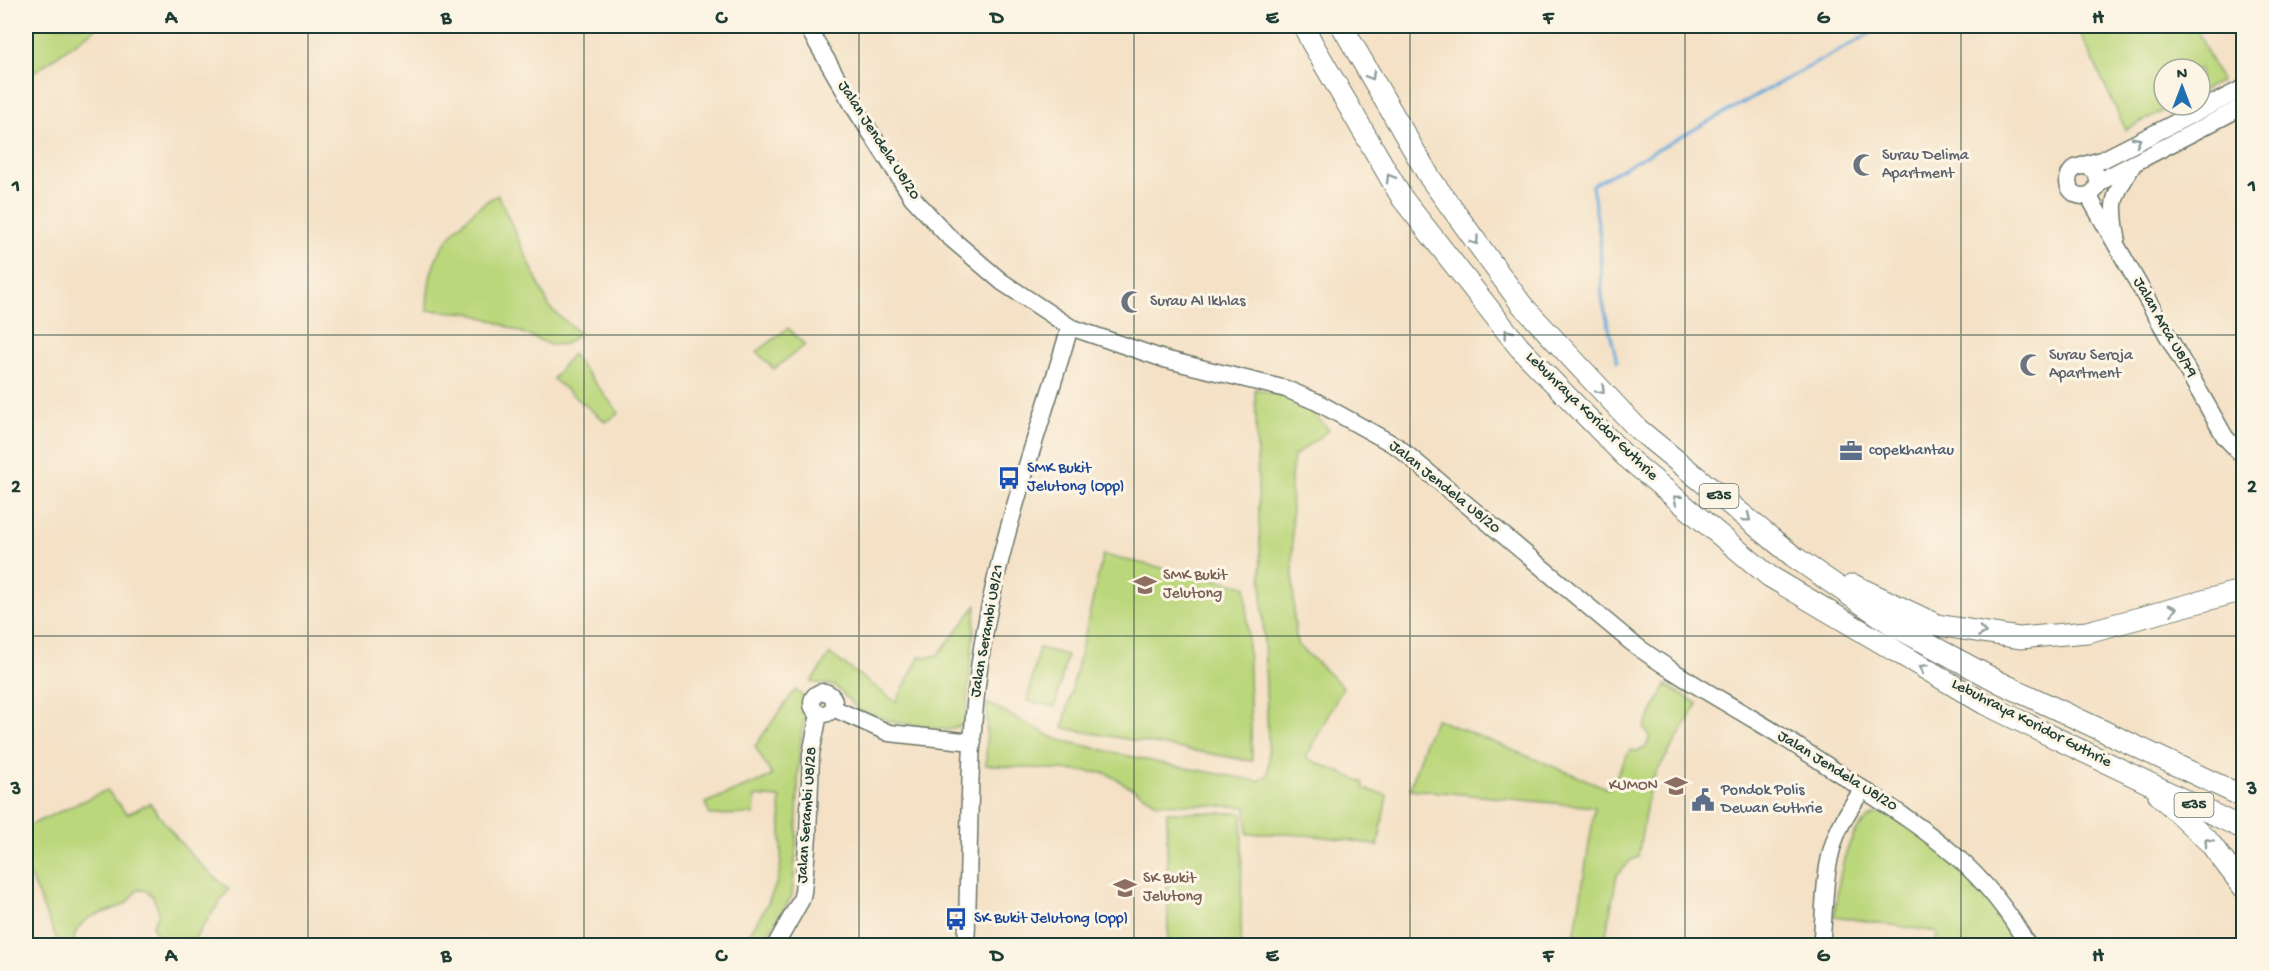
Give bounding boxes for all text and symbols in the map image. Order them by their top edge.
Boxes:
text: A [164,8,179,31]
text: B [440,8,452,31]
text: C [715,8,729,31]
text: D [988,8,1004,31]
text: E [1266,8,1280,31]
text: F [1542,8,1555,31]
text: G [1817,8,1831,31]
text: H [2092,8,2104,31]
north arrow [2152,57,2212,117]
text: N [2177,66,2188,85]
one-way arrow [1364,70,1375,80]
street label: Jalan Jendela U8/20 [832,78,924,204]
one-way arrow [2131,137,2142,149]
place label: Surau Delima Apartment [1882,147,1970,184]
mosque icon: Surau Delima Apartment [1851,152,1877,178]
one-way arrow [1386,174,1397,184]
text: 1 [11,176,20,199]
text: 1 [2247,176,2256,199]
one-way arrow [1468,234,1479,245]
street label: Jalan Arca U8/79 [2128,275,2200,381]
mosque icon: Surau Al Ikhlas [1119,289,1145,315]
place label: Surau Al Ikhlas [1150,293,1247,312]
one-way arrow [1504,329,1515,340]
place label: Surau Seroja Apartment [2049,347,2134,384]
street label: Lebuhraya Koridor Guthrie [1521,349,1662,486]
mosque icon: Surau Seroja Apartment [2018,352,2044,378]
one-way arrow [1594,383,1605,393]
street label: Jalan Jendela U8/20 [1384,437,1504,539]
office icon: copekhantau [1838,438,1864,464]
place label: copekhantau [1869,442,1955,461]
place label: SMK Bukit Jelutong (Opp) [1027,460,1125,497]
bus stop icon: SMK Bukit Jelutong (Opp) [996,465,1022,491]
text: 2 [11,477,21,500]
text: 2 [2247,477,2257,500]
road number: E35 [1700,484,1738,508]
one-way arrow [1673,495,1684,506]
one-way arrow [1740,511,1751,522]
street label: Jalan Serambi U8/21 [967,563,1009,699]
place label: SMK Bukit Jelutong [1163,567,1228,604]
school or university icon: SMK Bukit Jelutong [1132,572,1158,598]
one-way arrow [2168,604,2178,616]
one-way arrow [1978,626,1987,638]
one-way arrow [1919,663,1930,675]
street label: Lebuhraya Koridor Guthrie [1948,675,2115,773]
street label: Jalan Jendela U8/20 [1773,727,1901,817]
street label: Jalan Serambi U8/28 [794,746,822,884]
school or university icon: KUMON [1663,773,1689,799]
place label: KUMON [1609,777,1658,796]
text: 3 [10,779,21,802]
text: 3 [2246,779,2257,802]
place label: Pondok Polis Dewan Guthrie [1720,782,1823,819]
public building icon: Pondok Polis Dewan Guthrie [1690,787,1716,813]
road number: E35 [2174,793,2214,817]
one-way arrow [2204,838,2215,848]
place label: SK Bukit Jelutong [1143,870,1202,907]
school or university icon: SK Bukit Jelutong [1112,875,1138,901]
bus stop icon: SK Bukit Jelutong (Opp) [943,906,969,932]
place label: SK Bukit Jelutong (Opp) [974,910,1128,929]
text: A [164,946,179,969]
text: B [440,946,452,969]
text: C [715,946,729,969]
text: D [988,946,1004,969]
text: E [1266,946,1280,969]
text: F [1542,946,1555,969]
text: G [1817,946,1831,969]
text: H [2092,946,2104,969]

